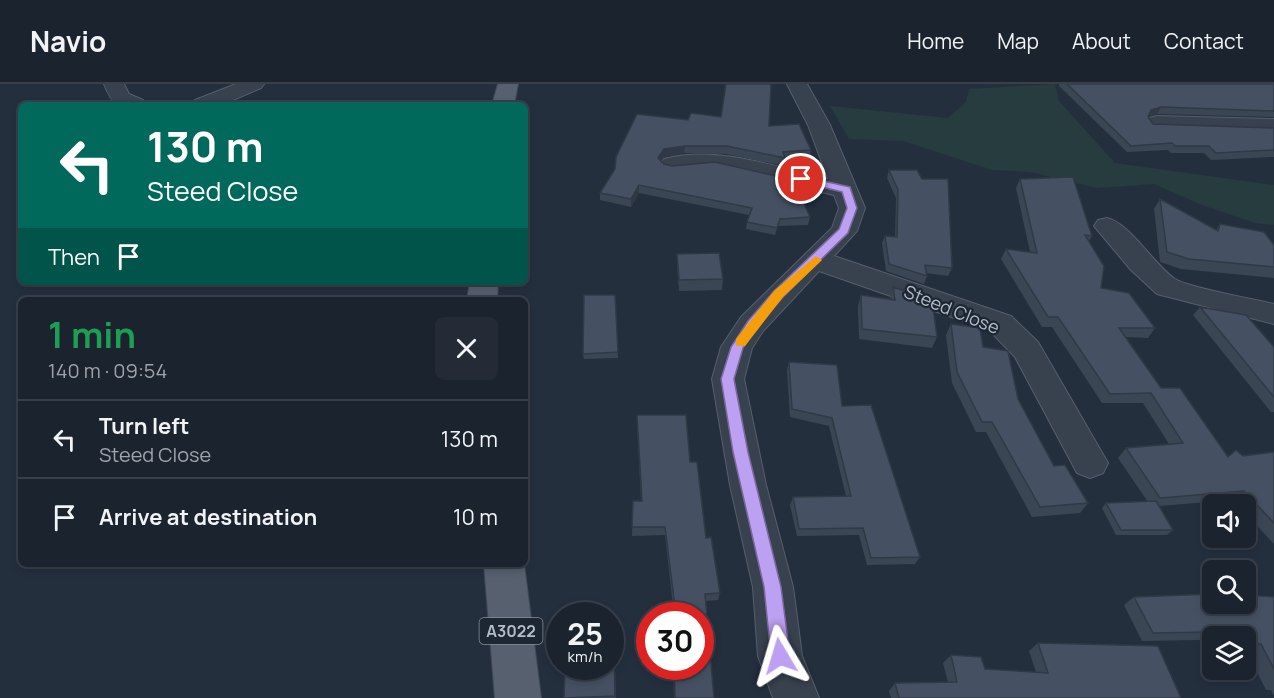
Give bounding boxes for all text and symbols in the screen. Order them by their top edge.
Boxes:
text: Navio [30,22,106,60]
text: Home [907,27,964,55]
text: Map [997,27,1039,55]
text: About [1072,27,1131,55]
text: Contact [1164,27,1244,55]
text: 130 m [147,117,264,175]
icon: left [48,126,126,204]
pin [775,153,826,204]
icon: arrive [784,162,817,195]
text: Steed Close [147,172,298,209]
icon: arrive [112,240,145,273]
text: Then [48,242,100,272]
street label: Steed Close [901,279,1003,339]
text: 1 min [48,310,136,359]
button: close [435,317,498,380]
text: 140 m · 09:54 [48,357,167,384]
text: Turn left [99,411,189,441]
icon: left [48,423,81,456]
text: 130 m [441,424,498,454]
text: Steed Close [99,441,211,468]
map controls [1202,494,1256,680]
button: sound [1202,494,1256,548]
icon: arrive [48,501,81,534]
text: Arrive at destination [99,502,317,532]
text: 10 m [453,502,498,532]
button: search [1202,560,1256,614]
speed limit sign: 30 [636,602,714,680]
text: 25 [567,613,603,654]
road number: A3022 [480,618,542,644]
position arrow [748,624,812,688]
button: layers [1202,626,1256,680]
text: km/h [568,646,602,667]

